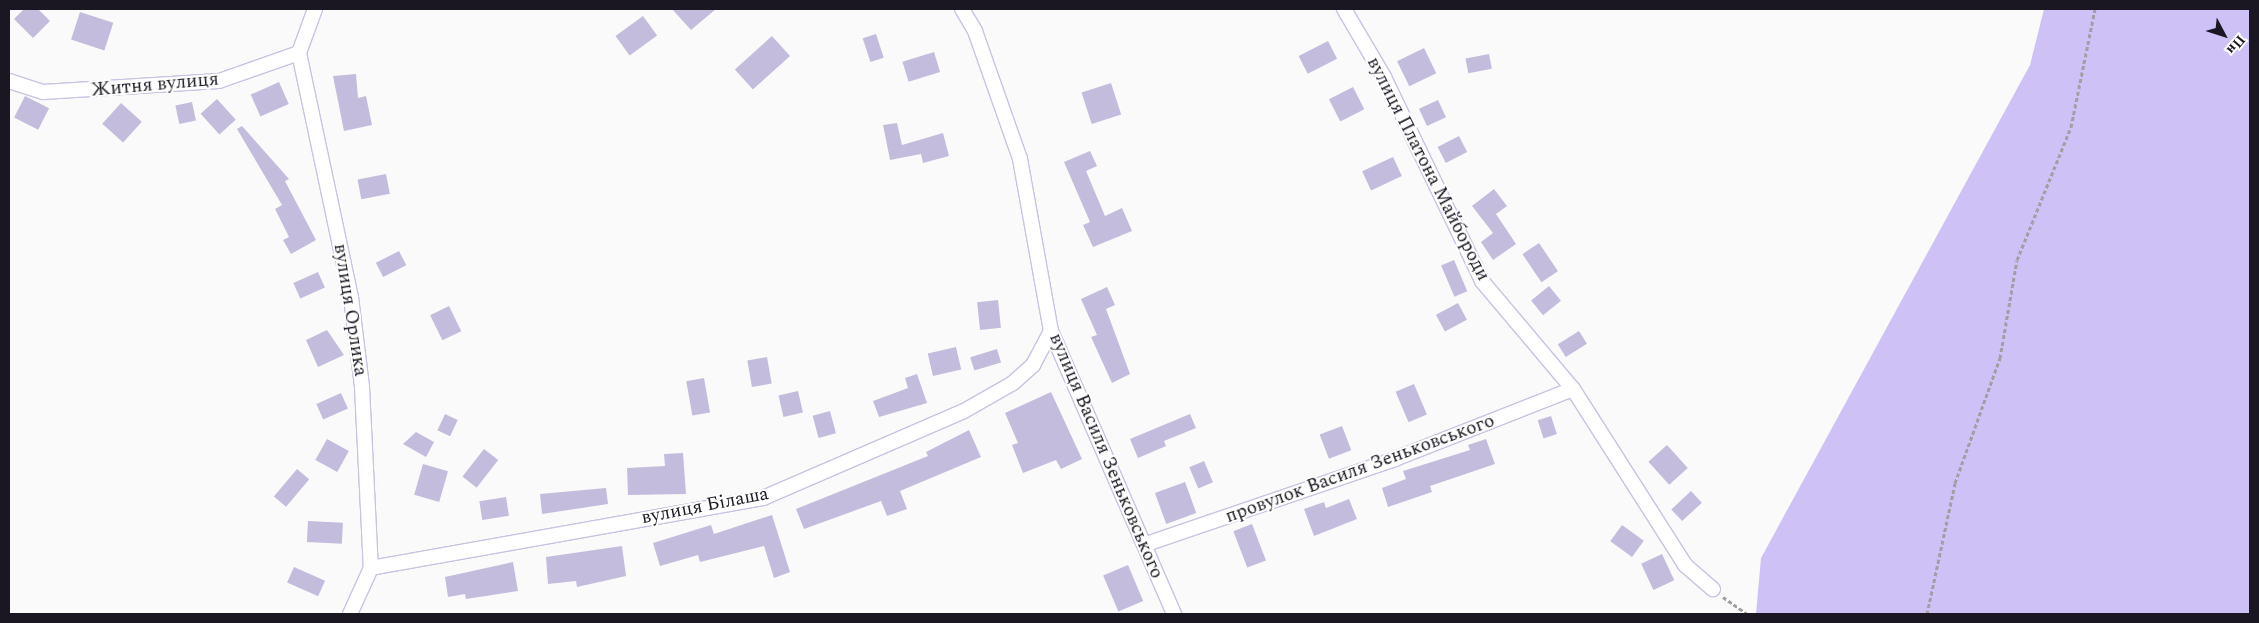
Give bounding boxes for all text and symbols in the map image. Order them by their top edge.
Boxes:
north arrow [2199,10,2249,60]
text: Пн [2221,30,2250,59]
street label: вулиця Платона Майбороди [1362,53,1494,285]
street label: Житня вулиця [90,68,220,102]
street label: вулиця Орлика [328,242,372,378]
street label: вулиця Василя Зеньковського [1044,330,1168,582]
street label: провулок Василя Зеньковського [1222,410,1498,528]
street label: вулиця Білаша [639,482,771,530]

